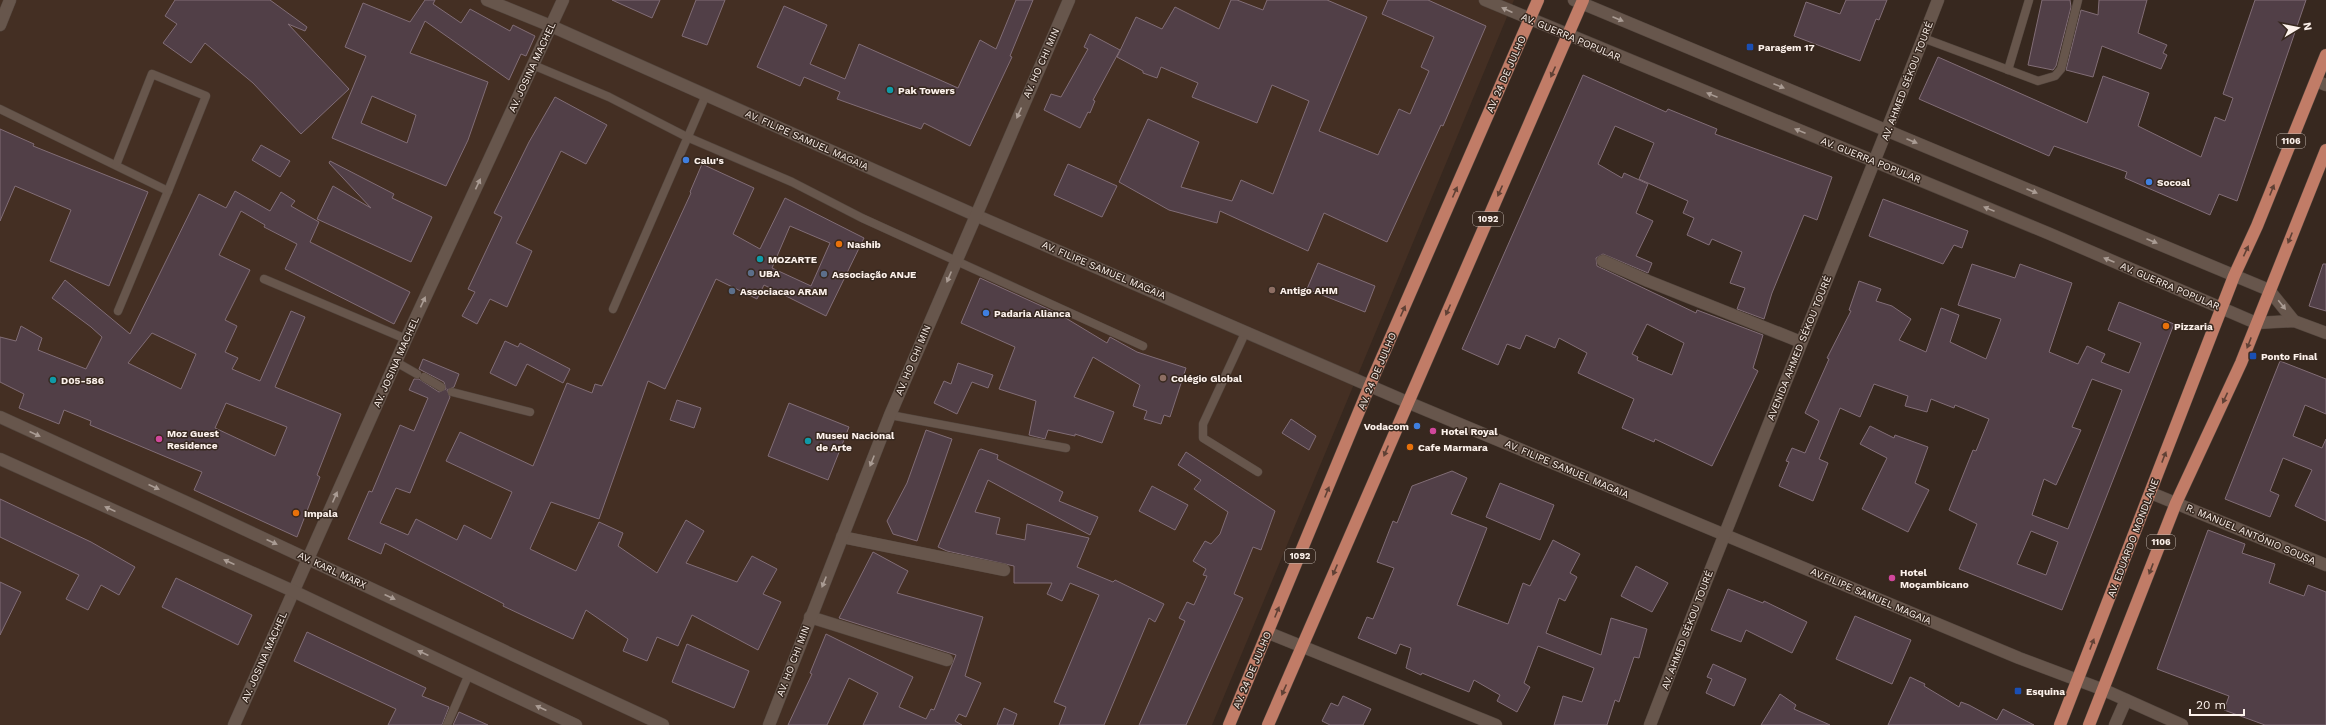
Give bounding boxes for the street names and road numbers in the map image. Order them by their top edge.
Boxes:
street label: AV. GUERRA POPULAR [1520,11,1623,63]
street label: AV. JOSINA MACHEL [506,20,558,114]
street label: AV. AHMED SÉKOU TOURÉ [1879,20,1935,142]
street label: AV. HO CHI MIN [1021,26,1061,100]
street label: AV. 24 DE JULHO [1484,34,1528,114]
street label: AV. FILIPE SAMUEL MAGAIA [744,108,871,172]
road number: 1106 [2277,134,2305,148]
street label: AV. GUERRA POPULAR [1819,135,1923,185]
road number: 1092 [1473,212,1503,226]
street label: AV. FILIPE SAMUEL MAGAIA [1040,239,1168,301]
street label: AV. GUERRA POPULAR [2119,260,2222,312]
street label: AVENIDA AHMED SÉKOU TOURÉ [1765,274,1833,422]
street label: AV. JOSINA MACHEL [371,315,421,409]
street label: AV. HO CHI MIN [893,323,933,397]
street label: AV. 24 DE JULHO [1356,331,1398,411]
street label: AV. FILIPE SAMUEL MAGAIA [1503,438,1631,500]
street label: AV. EDUARDO MONDLANE [2105,477,2161,599]
street label: R. MANUEL ANTÓNIO SOUSA [2185,502,2318,567]
road number: 1106 [2147,535,2175,549]
street label: AV. KARL MARX [296,549,368,591]
road number: 1092 [1285,549,1315,563]
street label: AV.FILIPE SAMUEL MAGAIA [1809,565,1933,627]
street label: AV. AHMED SÉKOU TOURÉ [1659,569,1715,691]
street label: AV. JOSINA MACHEL [239,610,289,704]
street label: AV. HO CHI MIN [774,624,812,698]
street label: AV. 24 DE JULHO [1231,630,1273,710]

